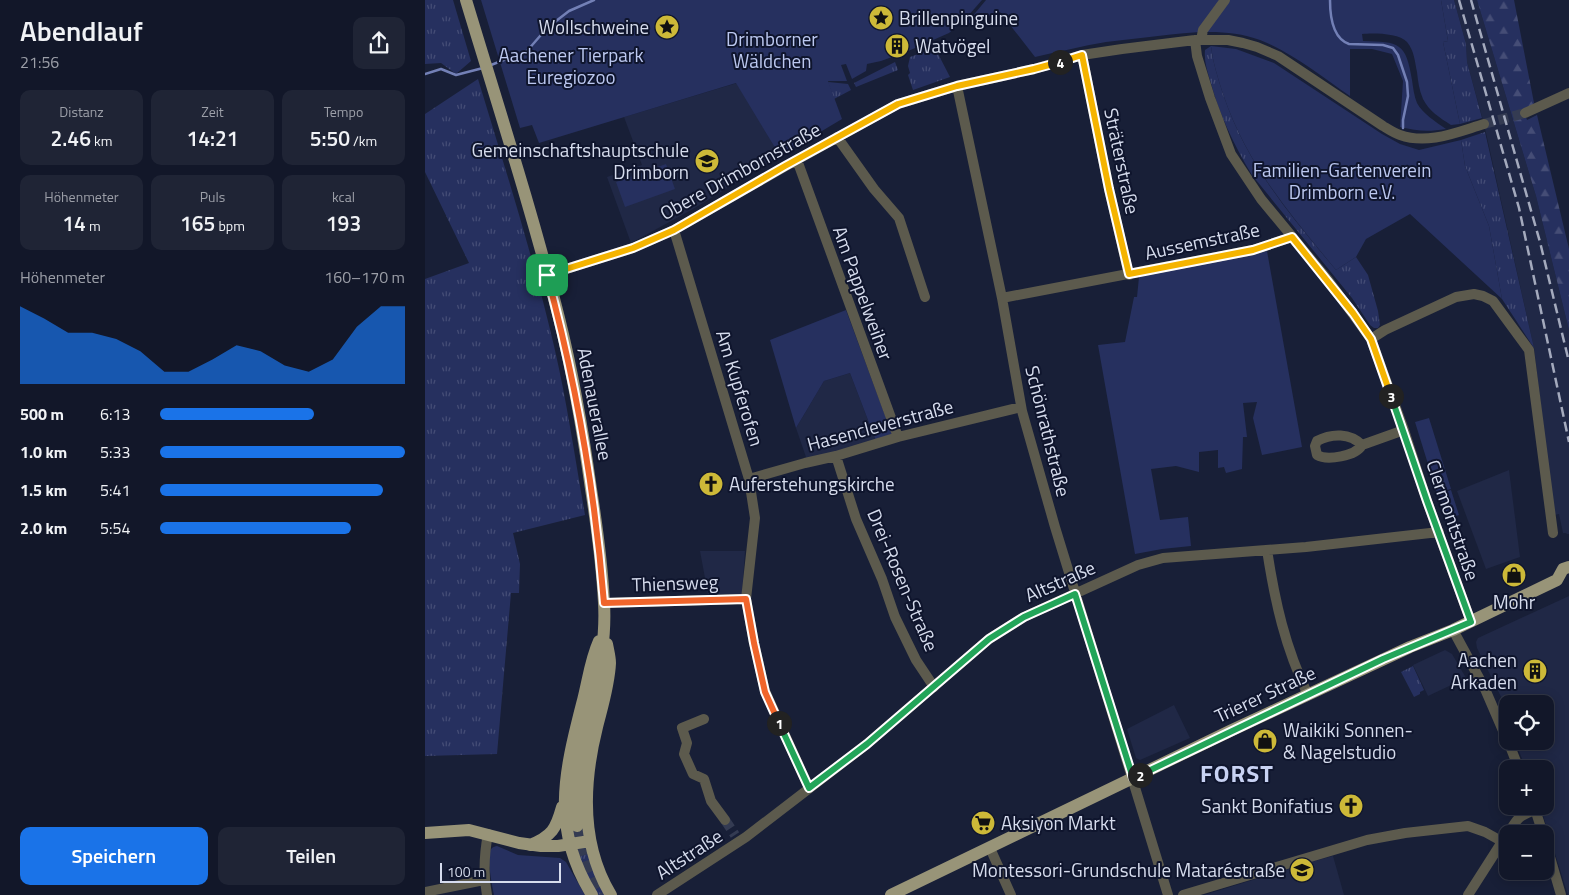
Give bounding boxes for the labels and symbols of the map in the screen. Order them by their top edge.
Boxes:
place label: Brillenpinguine [899,3,1018,32]
place icon: Brillenpinguine [868,5,894,31]
place label: Wollschweine [539,12,649,41]
place icon: Wollschweine [654,14,680,40]
park label: Drimborner Wäldchen [726,24,818,75]
place label: Watvögel [915,31,991,60]
building icon: Watvögel [884,33,910,59]
park label: Aachener Tierpark Euregiozoo [498,40,644,91]
pin: 4 [1047,50,1073,74]
street label: Sträterstraße [1097,105,1148,217]
street label: Obere Drimbornstraße [654,114,826,227]
place label: Gemeinschaftshauptschule Drimborn [471,135,689,186]
school or university icon: Gemeinschaftshauptschule Drimborn [694,148,720,174]
park label: Familien-Gartenverein Drimborn e.V. [1253,155,1431,206]
street label: Aussemstraße [1142,214,1262,267]
street label: Am Pappelweiher [826,222,901,364]
pin [526,254,568,296]
street label: Am Kupferofen [709,326,772,450]
street label: Adenauerallee [570,345,621,463]
street label: Schönrathstraße [1018,362,1079,499]
pin: 3 [1379,384,1403,408]
street label: Hasencleverstraße [804,391,956,458]
street label: Clermontstraße [1419,456,1488,584]
place label: Auferstehungskirche [729,469,895,498]
church icon: Auferstehungskirche [698,471,724,497]
street label: Drei-Rosen-Straße [860,504,947,655]
street label: Altstraße [1020,552,1100,609]
shop icon: Mohr [1501,562,1527,588]
street label: Thiensweg [631,566,719,599]
place label: Mohr [1493,587,1536,616]
place label: Aachen Arkaden [1451,645,1517,696]
street label: Trierer Straße [1209,657,1320,730]
building icon: Aachen Arkaden [1522,658,1548,684]
pin: 1 [767,710,791,736]
place label: Waikiki Sonnen- & Nagelstudio [1283,715,1413,766]
shop icon: Waikiki Sonnen- & Nagelstudio [1252,728,1278,754]
district label: FORST [1200,755,1274,791]
pin: 2 [1127,762,1153,788]
place label: Sankt Bonifatius [1201,791,1333,820]
church icon: Sankt Bonifatius [1338,793,1364,819]
place label: Aksiyon Markt [1001,808,1116,837]
supermarket icon: Aksiyon Markt [970,810,996,836]
street label: Altstraße [650,821,728,886]
place label: Montessori-Grundschule Mataréstraße [972,855,1285,884]
school or university icon: Montessori-Grundschule Mataréstraße [1289,857,1315,883]
scale bar [440,860,561,883]

